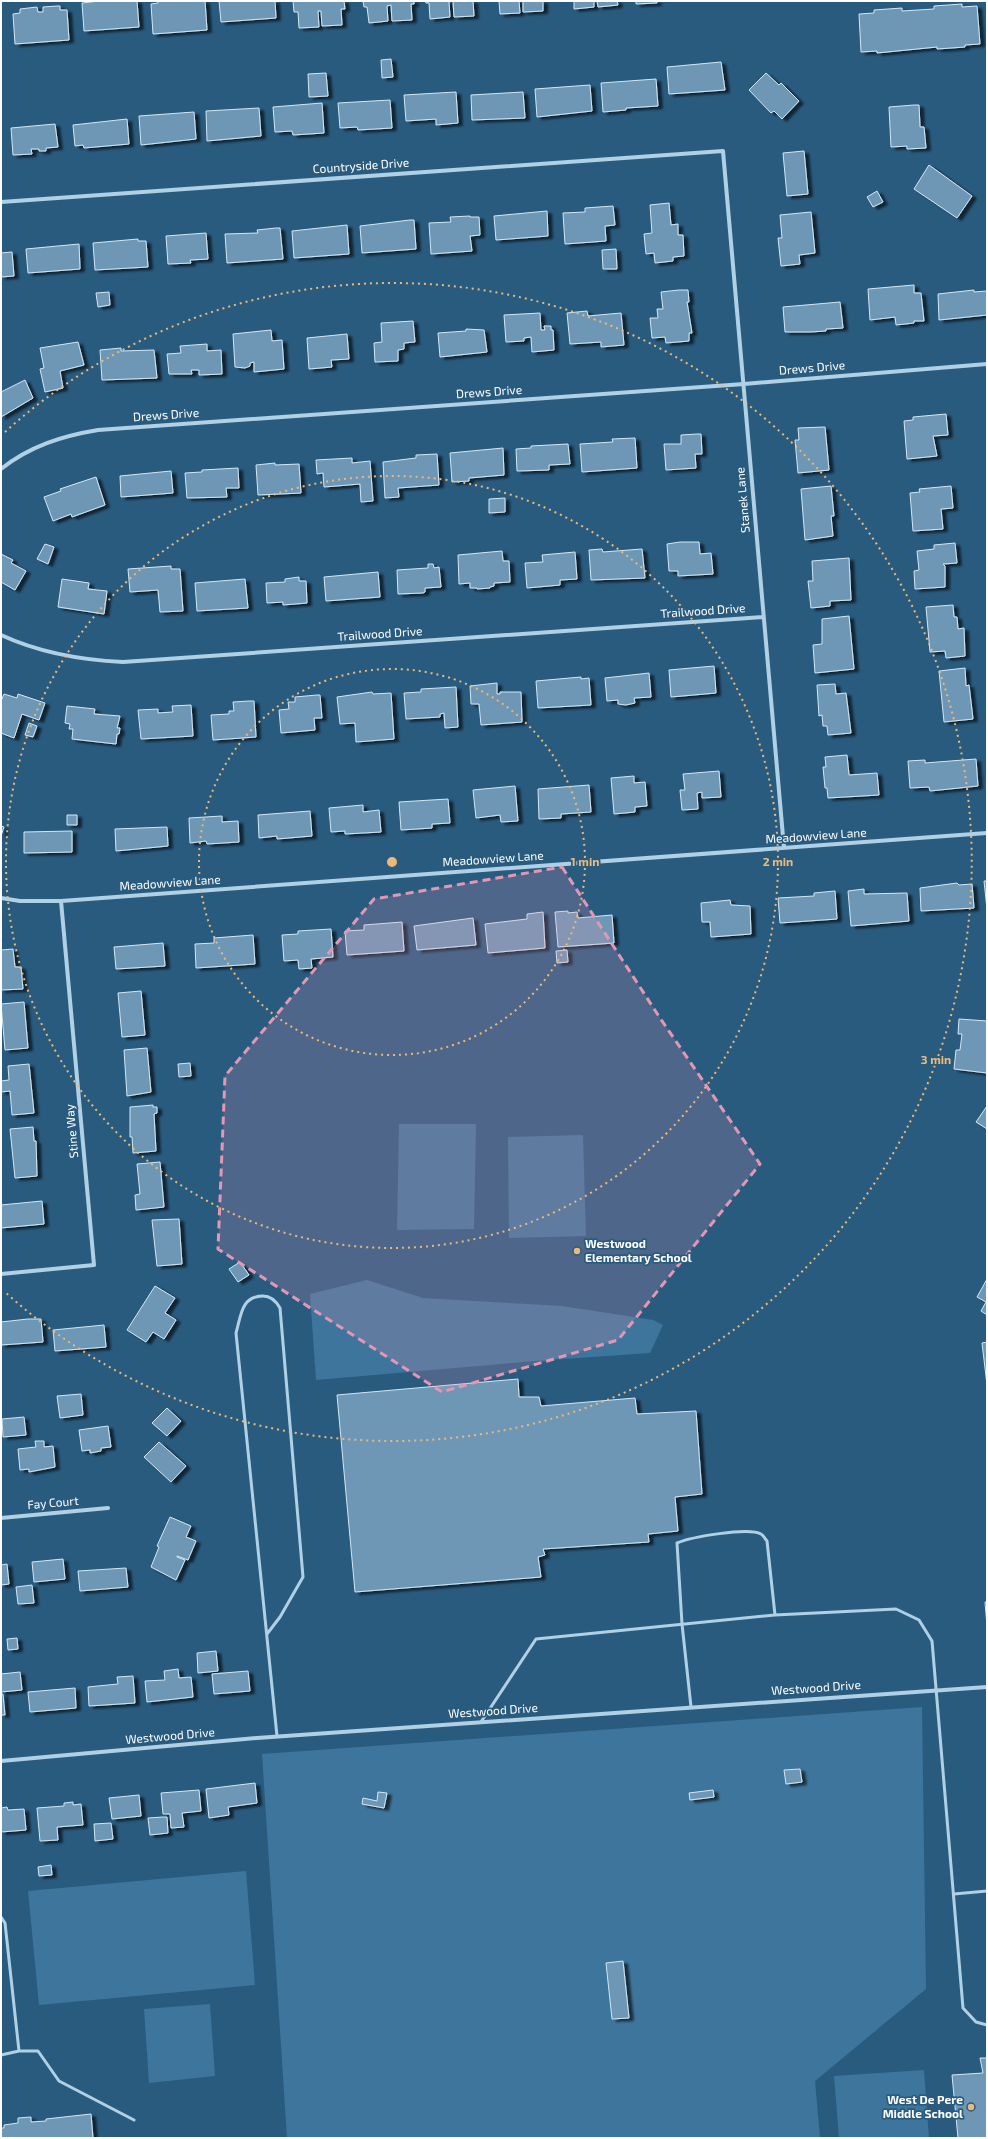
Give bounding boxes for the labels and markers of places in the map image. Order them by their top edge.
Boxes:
centre of rings [385,855,399,869]
place label: Westwood Elementary School [585,1236,692,1265]
marker: Westwood Elementary School [572,1246,582,1256]
place label: West De Pere Middle School [883,2092,963,2120]
marker: West De Pere Middle School [966,2102,976,2112]

